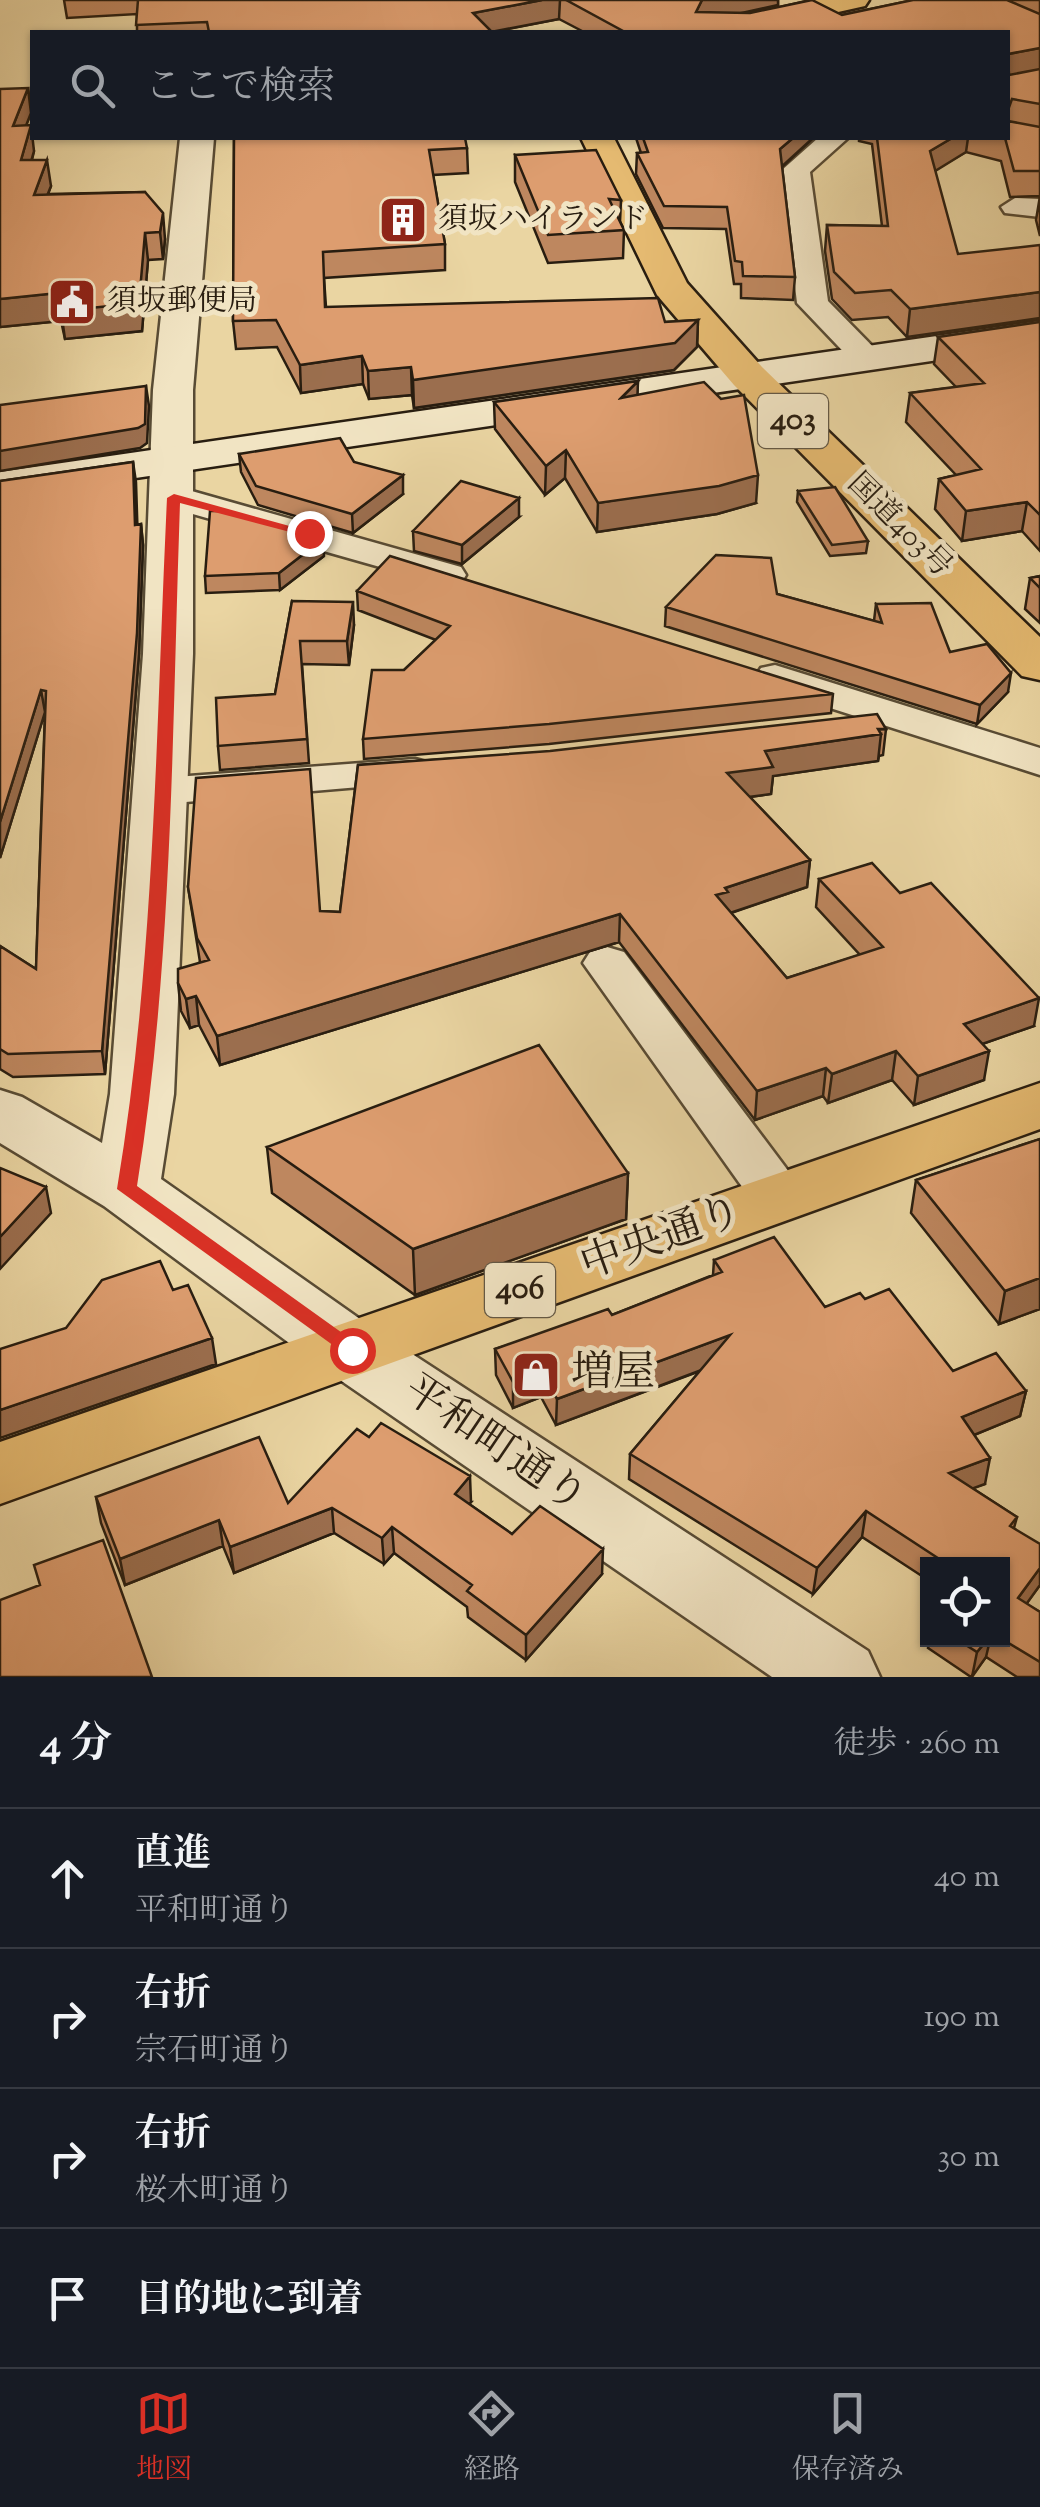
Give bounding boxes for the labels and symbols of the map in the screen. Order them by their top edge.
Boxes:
building icon: 須坂ハイランド [377,194,429,246]
place label: 須坂ハイランド [438,199,648,242]
public building icon: 須坂郵便局 [46,276,98,328]
place label: 須坂郵便局 [107,281,257,324]
road number: 403 [758,394,828,448]
street label: 国道403号 [837,464,961,588]
route end [287,511,333,557]
street label: 中央通り [573,1183,751,1297]
road number: 406 [485,1263,555,1317]
route start [330,1328,376,1374]
place label: 増屋 [571,1345,655,1405]
shop icon: 増屋 [510,1349,562,1401]
street label: 平和町通り [390,1362,598,1530]

